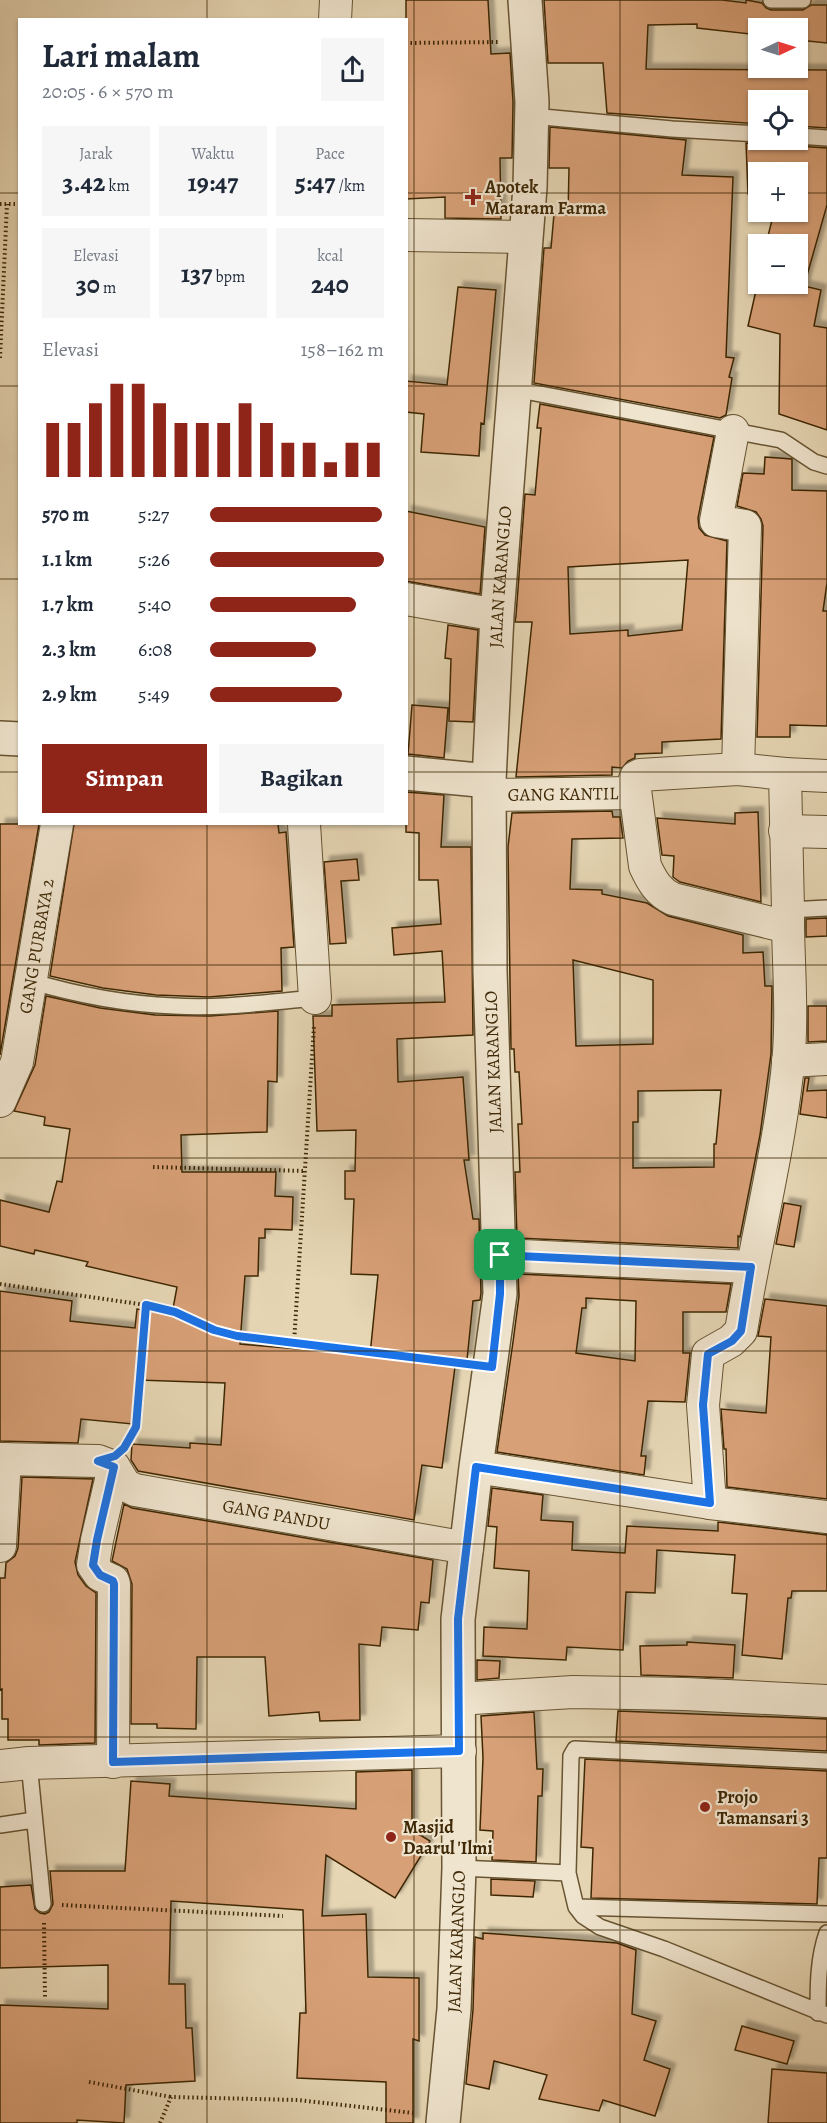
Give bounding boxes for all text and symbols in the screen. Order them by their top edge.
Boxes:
north arrow [748,18,808,78]
map controls [748,18,808,294]
text: Lari malam [42,33,200,78]
button: share [321,38,384,101]
text: 20:05 · 6 × 570 m [42,78,174,105]
button: locate [748,90,808,150]
text: Jarak [79,143,113,165]
text: Waktu [192,143,234,165]
text: Pace [315,143,345,165]
button: + [748,162,808,222]
text: 3.42 [62,165,105,200]
text: 19:47 [188,165,238,200]
text: 5:47 [295,165,335,200]
text: km [105,175,130,197]
text: /km [335,175,365,197]
place label: Apotek Mataram Farma [484,175,606,220]
marker: Apotek Mataram Farma [466,190,480,204]
button: − [748,234,808,294]
text: Elevasi [73,245,119,267]
text: kcal [317,245,343,267]
text: 137 [181,256,212,291]
text: bpm [212,266,245,288]
text: 30 [76,267,100,302]
text: 240 [311,267,349,302]
text: m [100,277,116,299]
text: Elevasi [42,336,99,363]
text: 158–162 m [301,336,384,363]
text: 570 m [42,501,89,528]
text: 5:27 [138,501,169,528]
street label: JALAN KARANGLO [483,505,517,648]
text: 1.1 km [42,546,92,573]
text: 5:26 [138,546,170,573]
text: 1.7 km [42,591,94,618]
text: 5:40 [138,591,171,618]
text: 2.3 km [42,636,96,663]
text: 6:08 [138,636,172,663]
text: 2.9 km [42,681,97,708]
text: 5:49 [138,681,170,708]
button: Simpan [42,744,207,813]
button: Bagikan [219,744,384,813]
street label: GANG KANTIL [507,781,619,807]
street label: GANG PURBAYA 2 [13,876,60,1015]
street label: JALAN KARANGLO [479,990,507,1134]
pin [474,1229,525,1280]
icon: arrive [483,1238,516,1271]
street label: GANG PANDU [221,1494,332,1536]
place label: Projo Tamansari 3 [717,1785,809,1830]
marker: Projo Tamansari 3 [698,1800,712,1814]
place label: Masjid Daarul 'Ilmi [403,1815,493,1860]
marker: Masjid Daarul 'Ilmi [384,1830,398,1844]
street label: JALAN KARANGLO [442,1870,471,2014]

